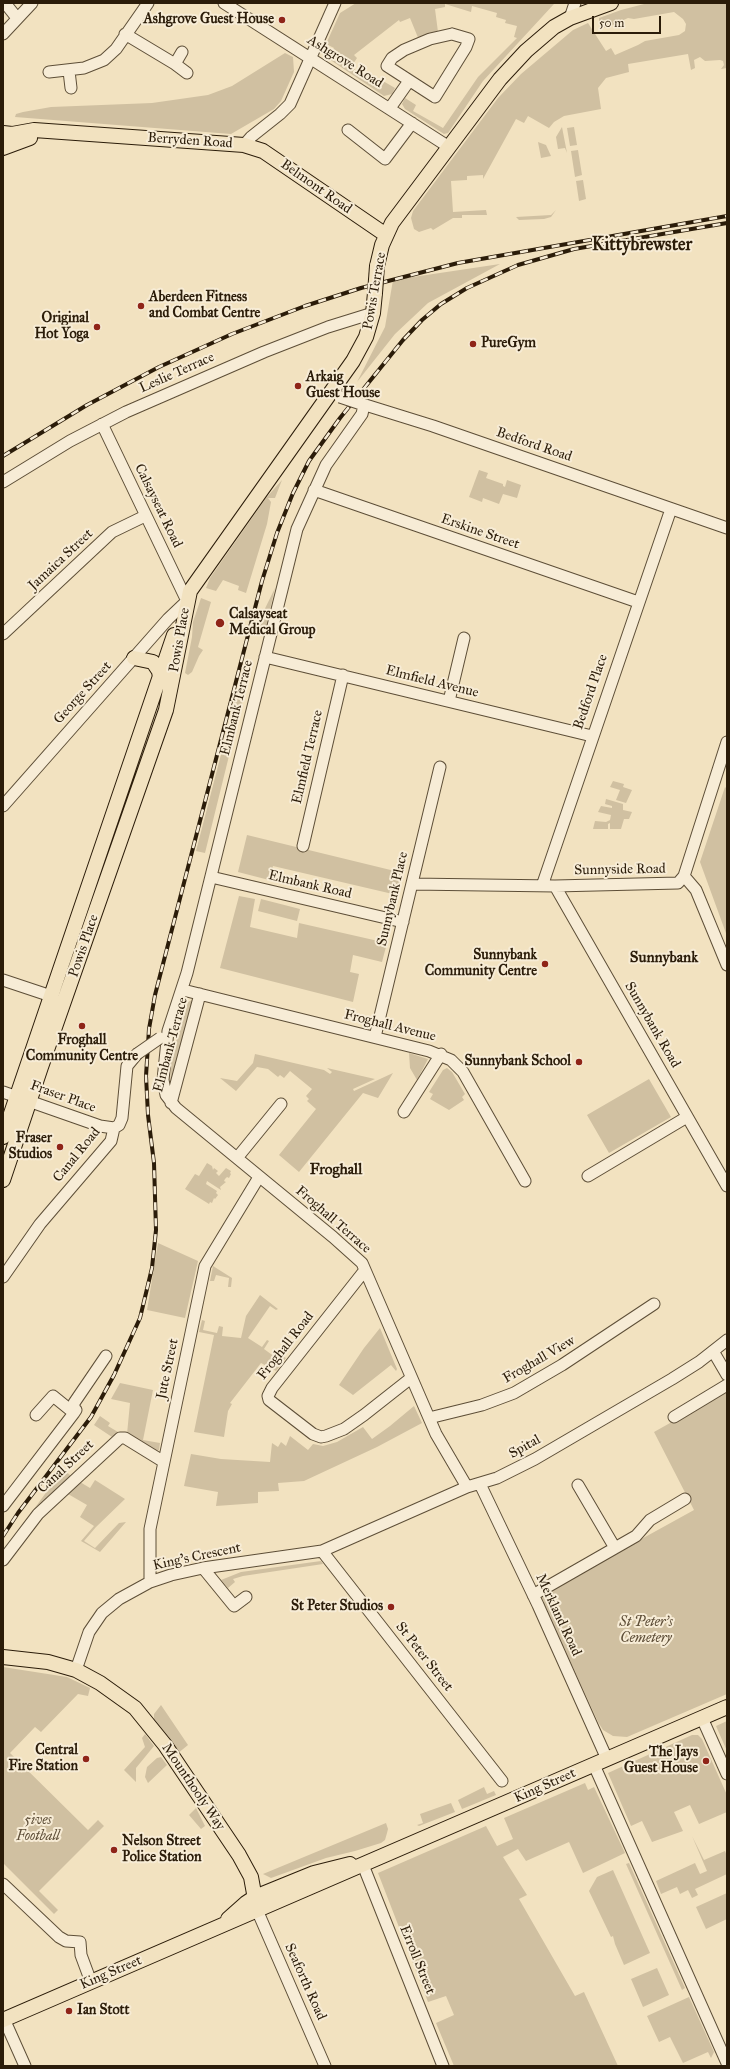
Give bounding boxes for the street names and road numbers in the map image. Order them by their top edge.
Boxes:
street label: Ashgrove Road [304,32,386,92]
street label: Berryden Road [147,130,233,152]
street label: Belmont Road [277,156,355,218]
street label: Powis Terrace [360,251,390,331]
street label: Leslie Terrace [137,349,217,397]
street label: Bedford Road [494,424,574,466]
street label: Calsayseat Road [130,461,186,551]
street label: Erskine Street [439,511,521,553]
street label: Jamaica Street [25,526,97,594]
street label: Powis Place [166,606,194,674]
street label: Bedford Place [570,652,612,732]
street label: George Street [50,658,116,728]
street label: Elmbank Terrace [217,659,257,757]
street label: Elmfield Avenue [384,662,480,702]
street label: Elmfield Terrace [289,708,327,806]
street label: Sunnybank Place [374,850,412,948]
street label: Sunnyside Road [574,861,666,879]
street label: Elmbank Road [267,867,353,903]
street label: Powis Place [65,912,103,980]
street label: Sunnybank Road [621,979,683,1071]
street label: Elmbank Terrace [150,996,192,1094]
street label: Froghall Avenue [342,1006,438,1046]
street label: Fraser Place [28,1077,98,1117]
street label: Canal Road [50,1124,104,1186]
street label: Froghall Terrace [292,1183,374,1257]
street label: Froghall Road [254,1309,318,1383]
street label: Froghall View [500,1333,578,1387]
street label: Jute Street [153,1337,183,1401]
street label: Spital [506,1432,544,1462]
street label: Canal Street [34,1437,98,1497]
street label: King's Crescent [152,1539,242,1575]
street label: Merkland Road [532,1571,584,1659]
street label: St Peter Street [392,1619,456,1695]
street label: Mounthooly Way [158,1740,228,1834]
street label: King Street [512,1765,578,1807]
street label: Erroll Street [396,1923,438,1997]
street label: Seaforth Road [281,1941,329,2023]
street label: King Street [77,1952,145,1994]

